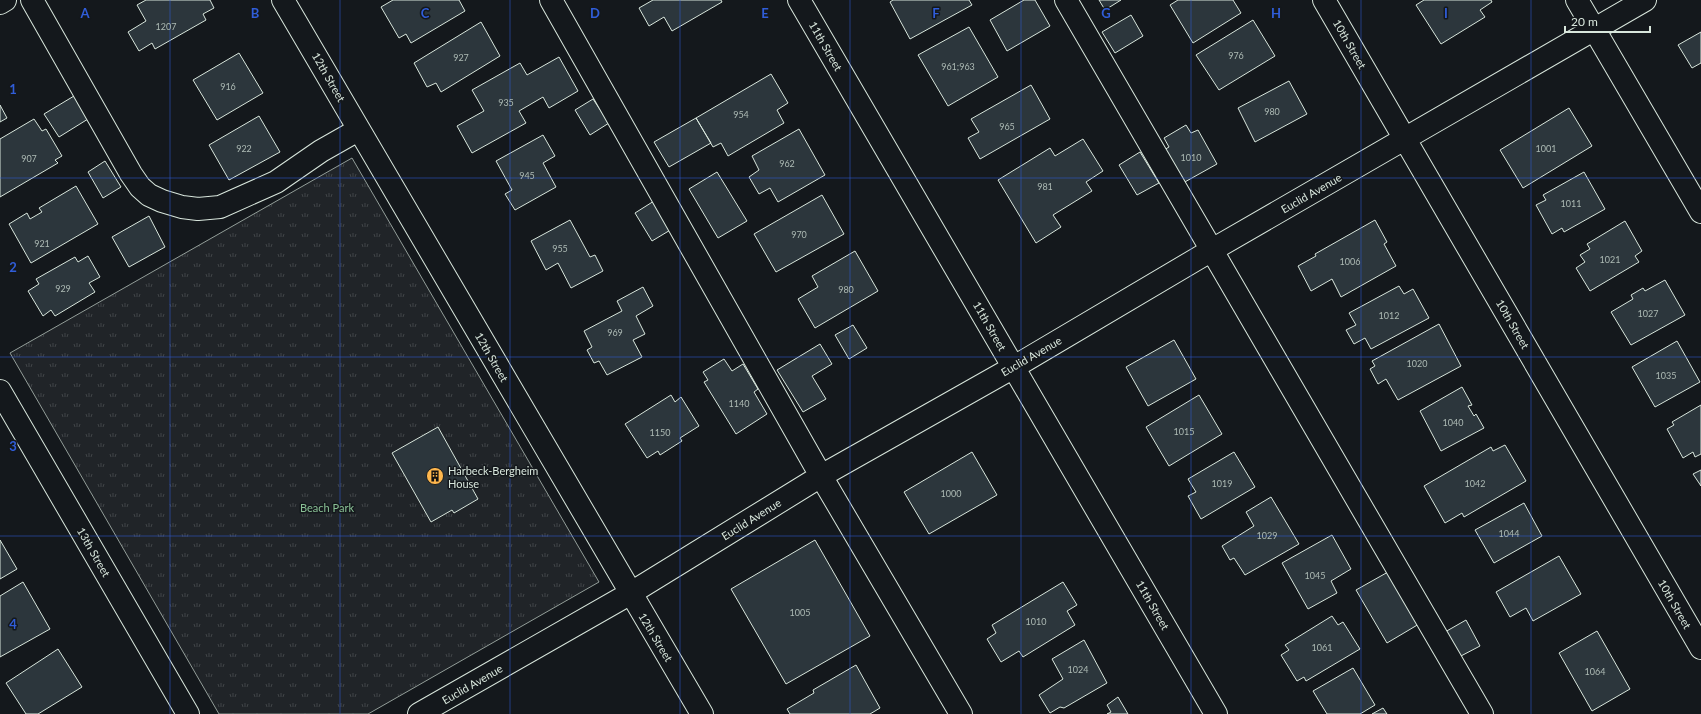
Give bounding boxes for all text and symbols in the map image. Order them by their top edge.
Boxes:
text: A [79,5,90,21]
text: B [251,5,260,21]
text: C [421,5,430,21]
text: D [590,5,600,21]
text: E [761,5,769,21]
text: F [932,5,940,21]
text: G [1101,5,1111,21]
text: H [1271,5,1281,21]
text: I [1444,5,1448,21]
scale bar [1565,8,1650,34]
text: 20 m [1571,14,1598,29]
street label: 10th Street [1331,17,1369,71]
street label: 11th Street [807,19,845,73]
house number: 1207 [156,21,176,32]
street label: 12th Street [310,50,348,104]
house number: 976 [1228,50,1244,61]
house number: 927 [453,52,469,63]
house number: 961;963 [941,61,975,72]
text: 1 [9,81,17,97]
house number: 916 [220,81,236,92]
house number: 935 [498,97,514,108]
house number: 980 [1264,106,1280,117]
house number: 954 [733,109,749,120]
house number: 965 [999,121,1015,132]
house number: 922 [236,143,252,154]
house number: 1001 [1536,143,1556,154]
house number: 1010 [1181,152,1201,163]
house number: 907 [21,153,37,164]
house number: 962 [779,158,795,169]
house number: 945 [519,170,535,181]
street label: Euclid Avenue [1278,170,1344,216]
house number: 981 [1037,181,1053,192]
house number: 1011 [1561,198,1581,209]
house number: 970 [791,229,807,240]
house number: 921 [34,238,50,249]
house number: 955 [552,243,568,254]
house number: 1021 [1600,254,1620,265]
house number: 1006 [1340,256,1360,267]
text: 2 [9,259,17,275]
house number: 929 [55,283,71,294]
house number: 980 [838,284,854,295]
street label: 10th Street [1494,297,1532,351]
street label: 11th Street [971,299,1009,353]
house number: 1027 [1638,308,1658,319]
house number: 1012 [1379,310,1399,321]
house number: 969 [607,327,623,338]
street label: 12th Street [473,330,511,384]
street label: Euclid Avenue [998,333,1064,379]
house number: 1020 [1407,358,1427,369]
house number: 1035 [1656,370,1676,381]
house number: 1140 [729,398,749,409]
house number: 1040 [1443,417,1463,428]
house number: 1015 [1174,426,1194,437]
house number: 1150 [650,427,670,438]
text: 3 [9,438,17,454]
place label: Harbeck-Bergheim House [448,464,538,490]
building icon: Harbeck-Bergheim House [425,466,445,486]
house number: 1019 [1212,478,1232,489]
house number: 1042 [1465,478,1485,489]
house number: 1000 [941,488,961,499]
street label: Euclid Avenue [719,495,783,542]
park label: Beach Park [300,501,354,514]
street label: 13th Street [75,525,113,579]
house number: 1044 [1499,528,1519,539]
house number: 1029 [1257,530,1277,541]
house number: 1045 [1305,570,1325,581]
street label: 10th Street [1656,577,1694,631]
street label: 11th Street [1134,578,1172,632]
house number: 1005 [790,607,810,618]
street label: 12th Street [636,610,676,664]
text: 4 [9,616,17,632]
house number: 1010 [1026,616,1046,627]
house number: 1061 [1312,642,1332,653]
street label: Euclid Avenue [439,661,505,707]
house number: 1024 [1068,664,1088,675]
house number: 1064 [1585,666,1605,677]

